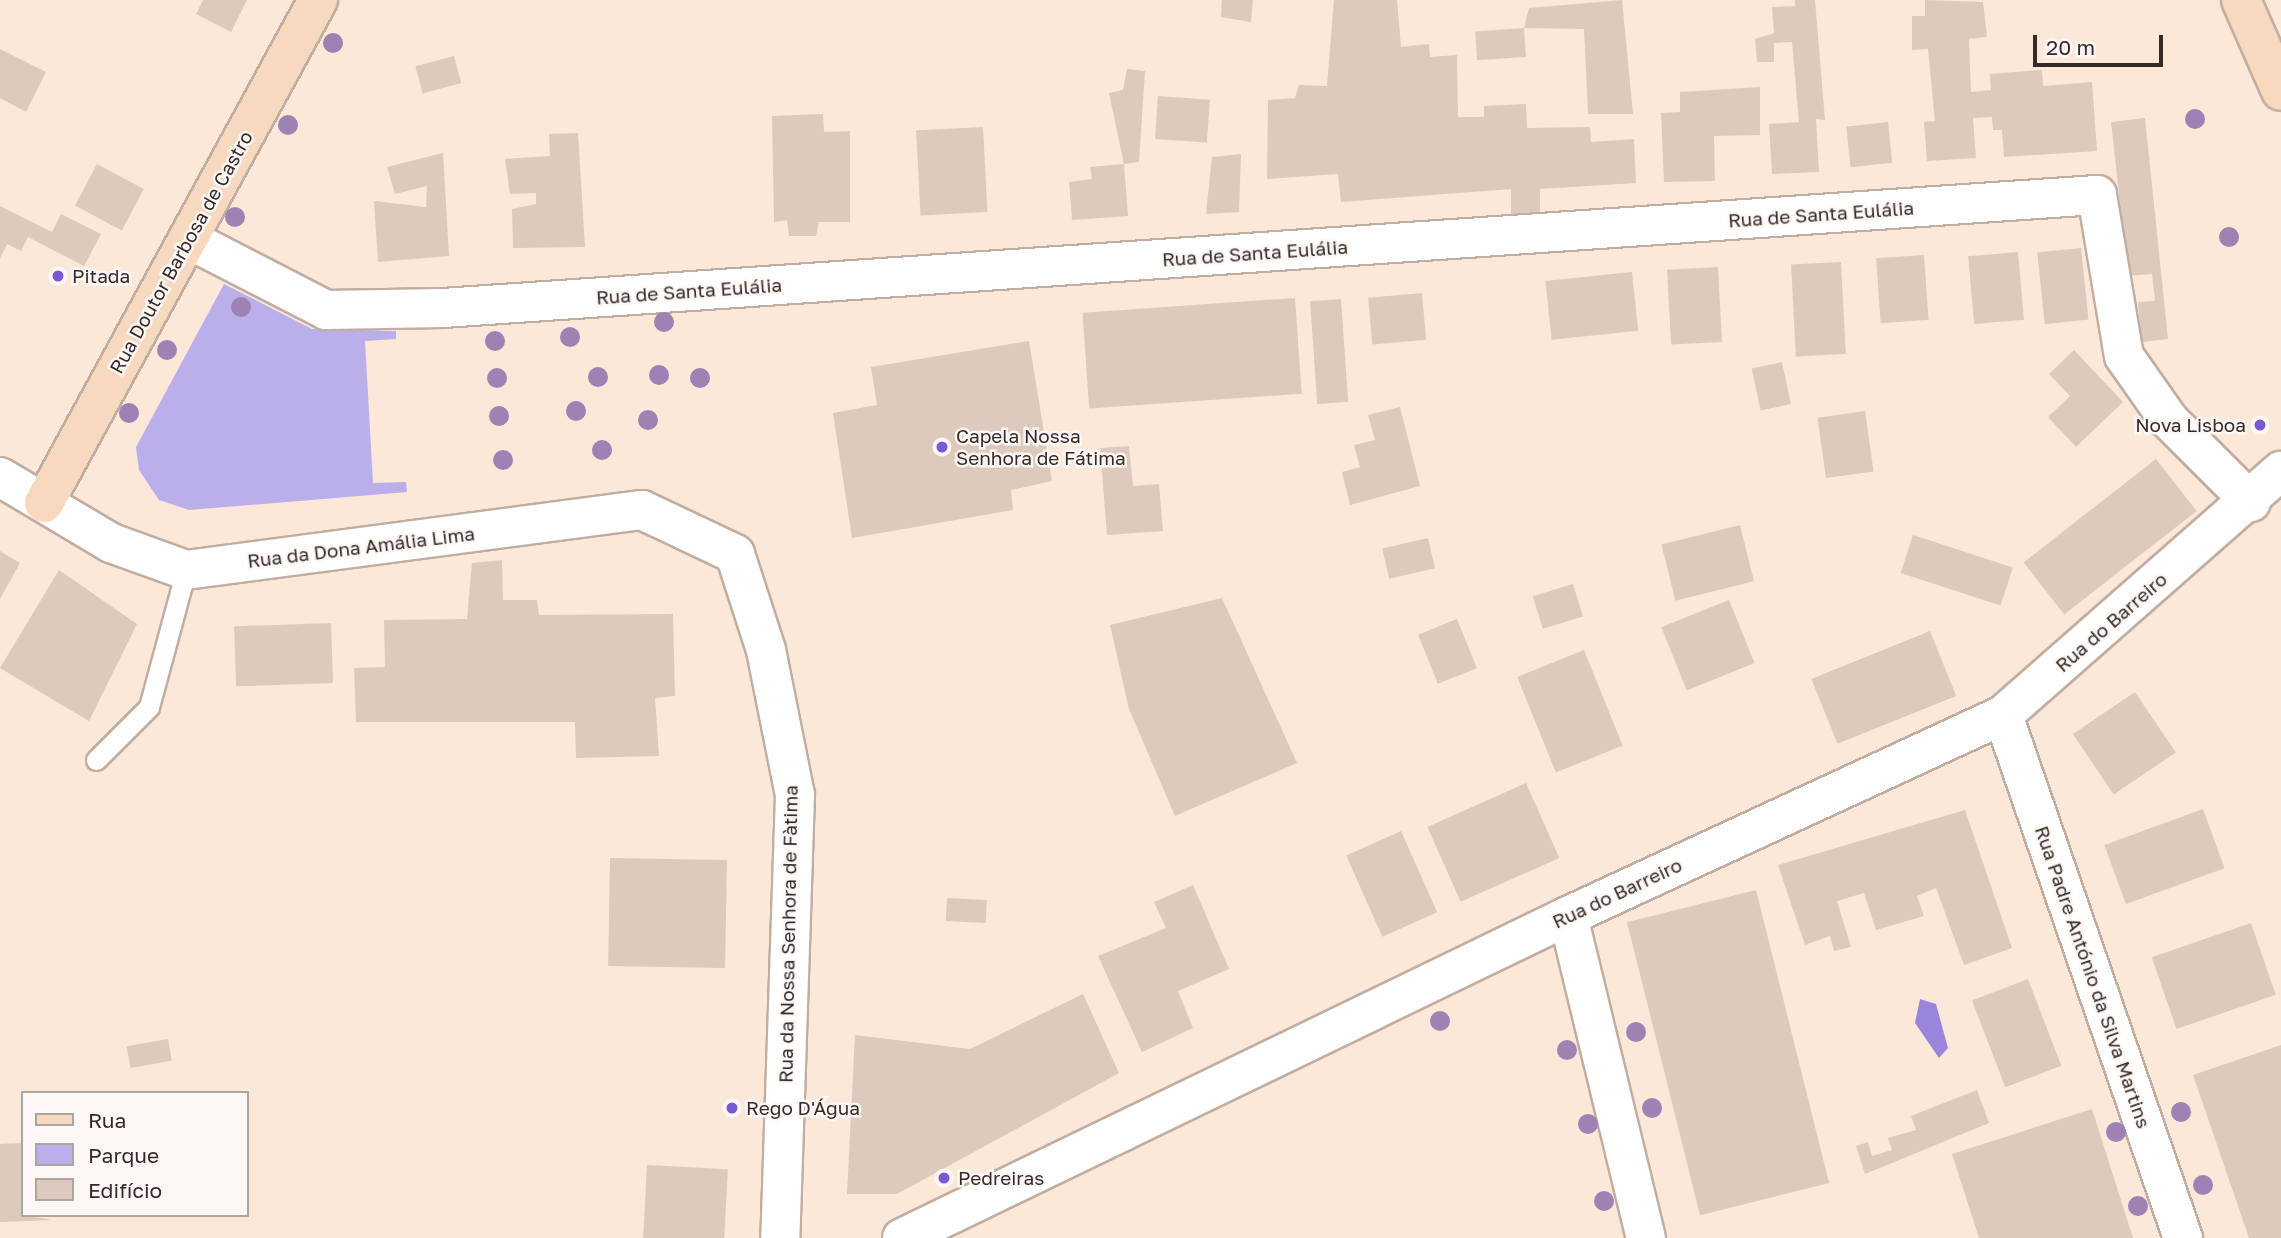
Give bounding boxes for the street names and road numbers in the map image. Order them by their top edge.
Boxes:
street label: Rua Doutor Barbosa de Castro [105,127,257,377]
street label: Rua de Santa Eulália [1727,196,1915,232]
street label: Rua de Santa Eulália [1161,235,1349,271]
street label: Rua de Santa Eulália [595,273,783,309]
street label: Rua da Dona Amália Lima [246,522,476,572]
street label: Rua do Barreiro [2051,567,2171,677]
street label: Rua da Nossa Senhora de Fàtima [774,785,802,1083]
street label: Rua Padre António da Silva Martins [2030,823,2156,1131]
street label: Rua do Barreiro [1549,853,1685,933]

